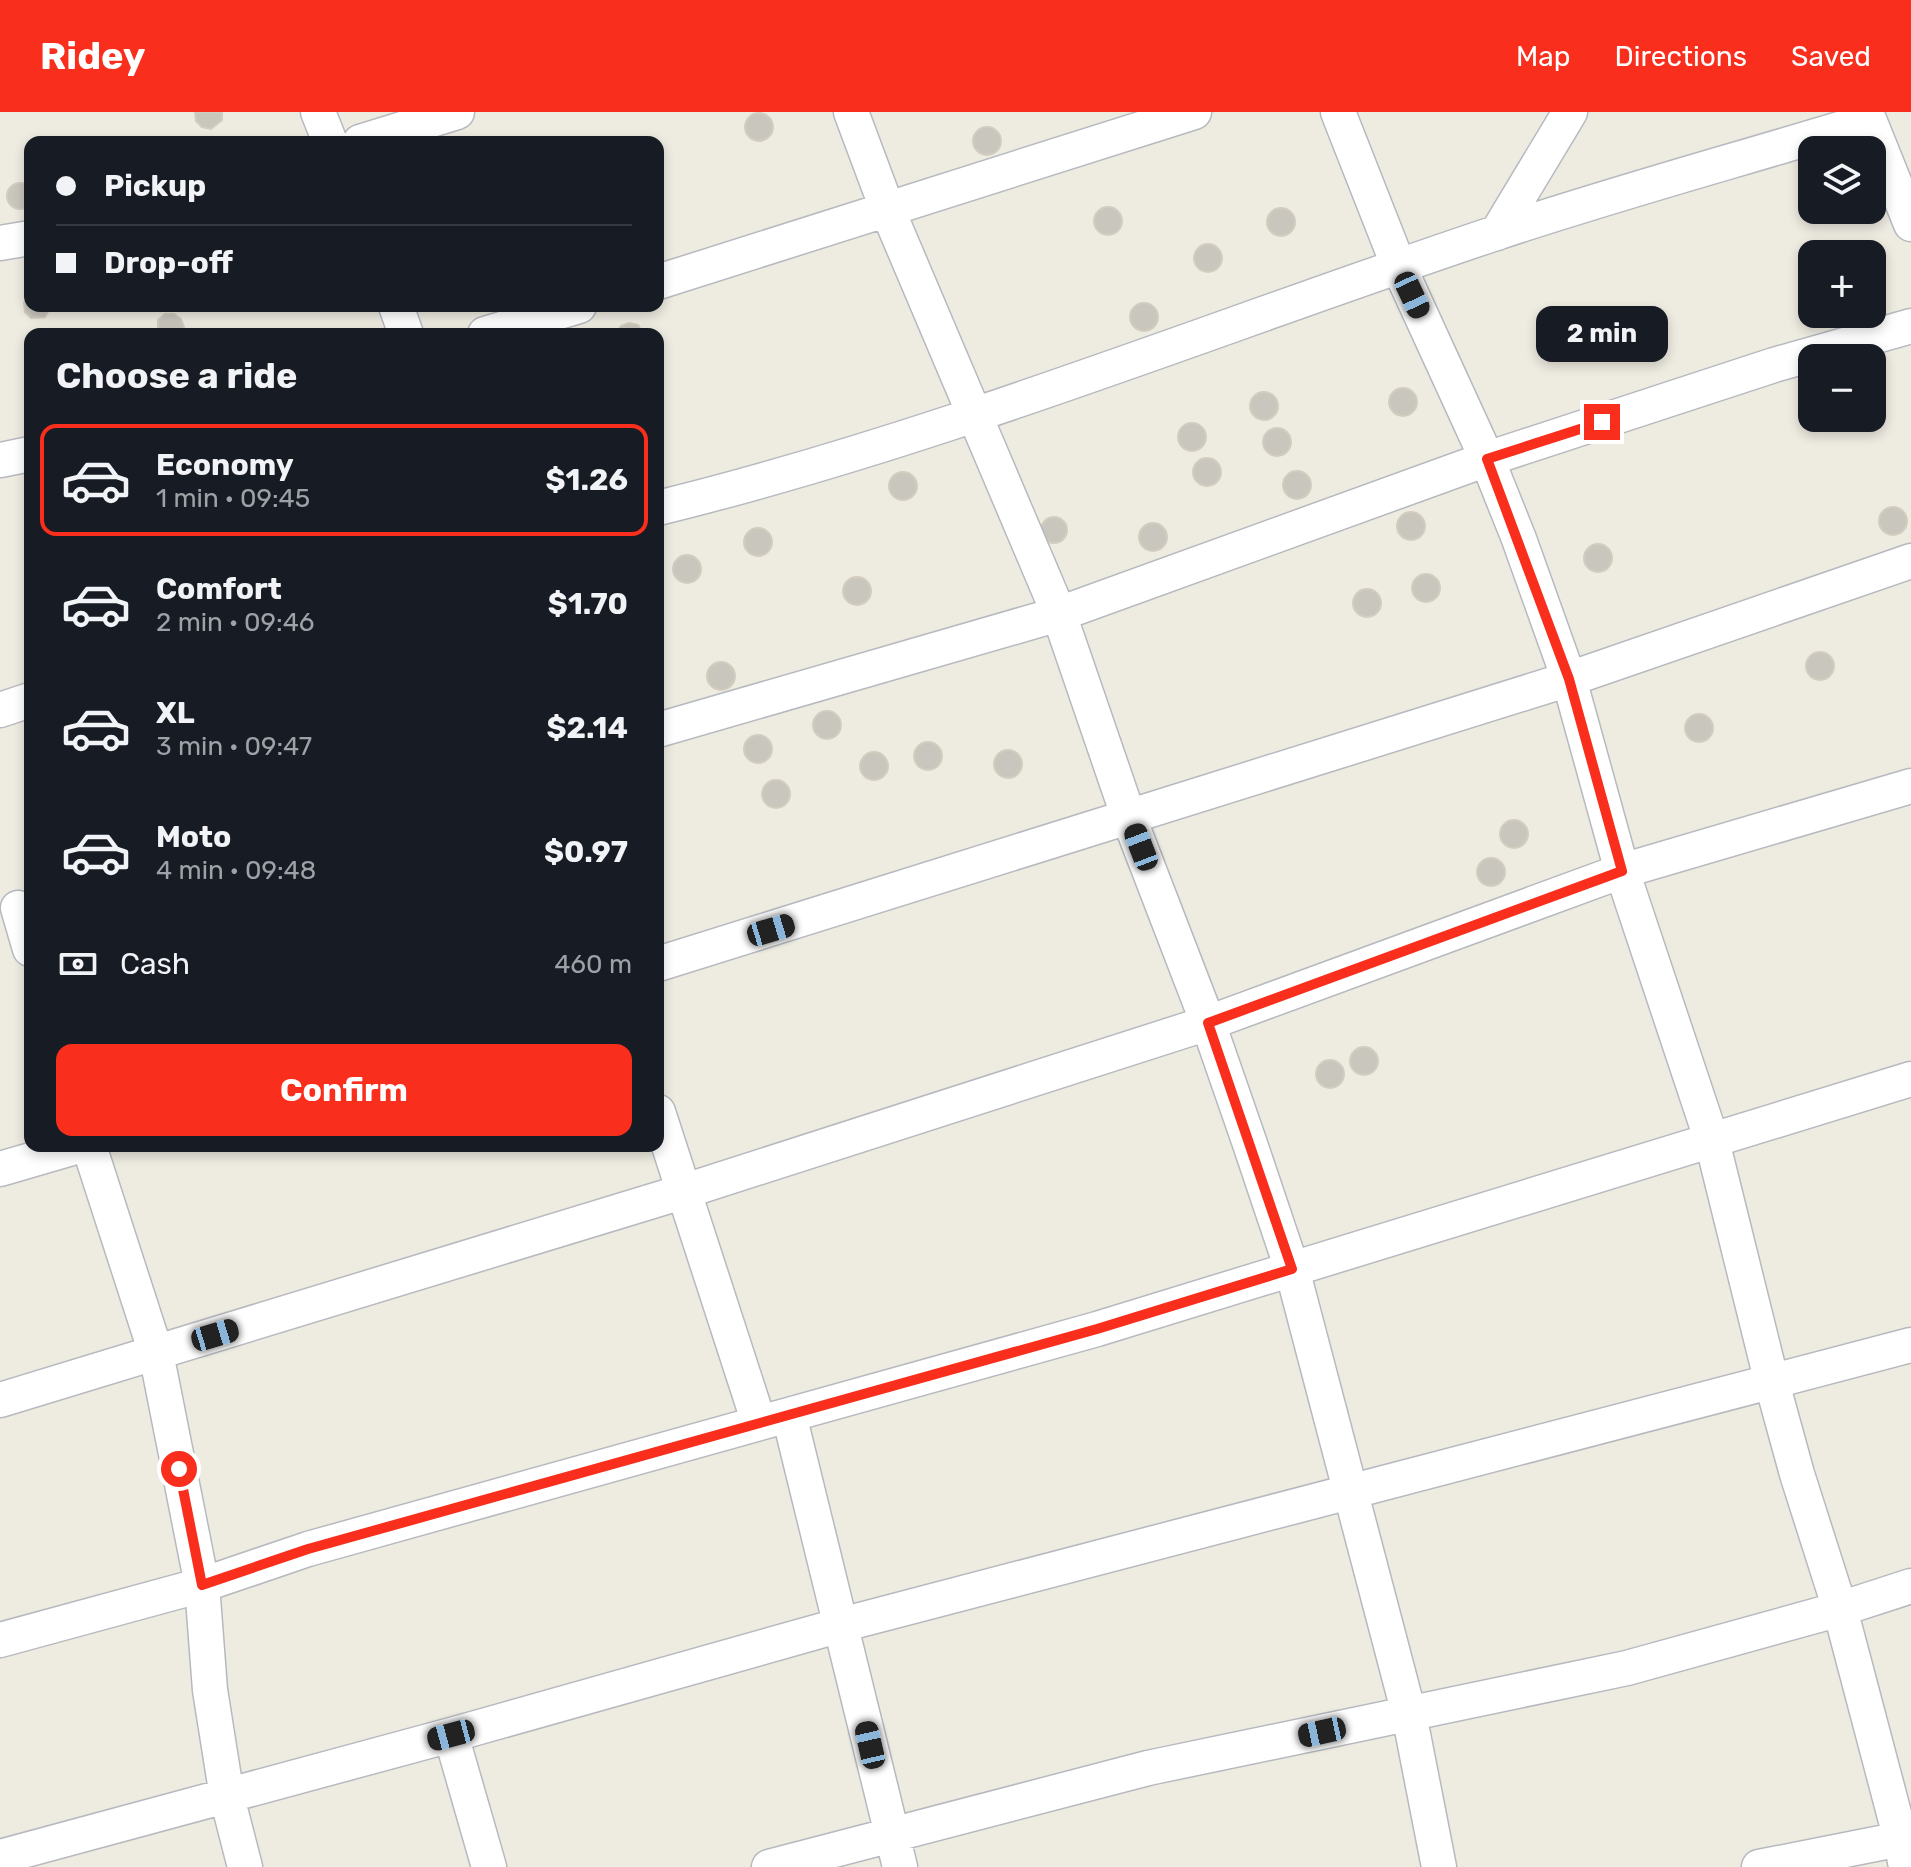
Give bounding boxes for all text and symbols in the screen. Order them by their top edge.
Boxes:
text: Ridey [40,33,146,79]
text: Map [1516,40,1570,73]
text: Directions [1614,40,1747,73]
text: Saved [1791,40,1871,73]
map controls [1798,136,1886,432]
button: layers [1798,136,1886,224]
text: Pickup [104,168,206,204]
button: + [1798,240,1886,328]
text: Drop-off [104,245,233,281]
car [1391,268,1433,322]
callout: 2 min [1536,306,1668,362]
text: 2 min [1567,318,1637,349]
button: − [1798,344,1886,432]
text: Choose a ride [56,354,297,397]
route end [1584,404,1620,440]
icon: car [60,444,132,516]
text: Economy [156,447,294,483]
text: $1.26 [546,462,628,498]
text: 1 min · 09:45 [156,483,310,514]
icon: car [60,568,132,640]
text: Comfort [156,571,282,607]
text: $1.70 [548,586,628,622]
text: 2 min · 09:46 [156,607,315,638]
icon: car [60,692,132,764]
text: XL [156,695,195,731]
text: $2.14 [546,710,628,746]
text: 3 min · 09:47 [156,731,312,762]
icon: car [60,816,132,888]
text: Moto [156,819,231,855]
car [1121,820,1161,874]
text: $0.97 [544,834,628,870]
text: 4 min · 09:48 [156,855,316,886]
car [745,912,797,948]
icon: cash [56,942,100,986]
text: Cash [120,946,190,982]
text: 460 m [554,949,632,980]
button: Confirm [56,1044,632,1136]
car [189,1317,241,1353]
route start [161,1451,197,1487]
car [1296,1715,1348,1749]
car [425,1717,477,1753]
car [853,1719,887,1771]

